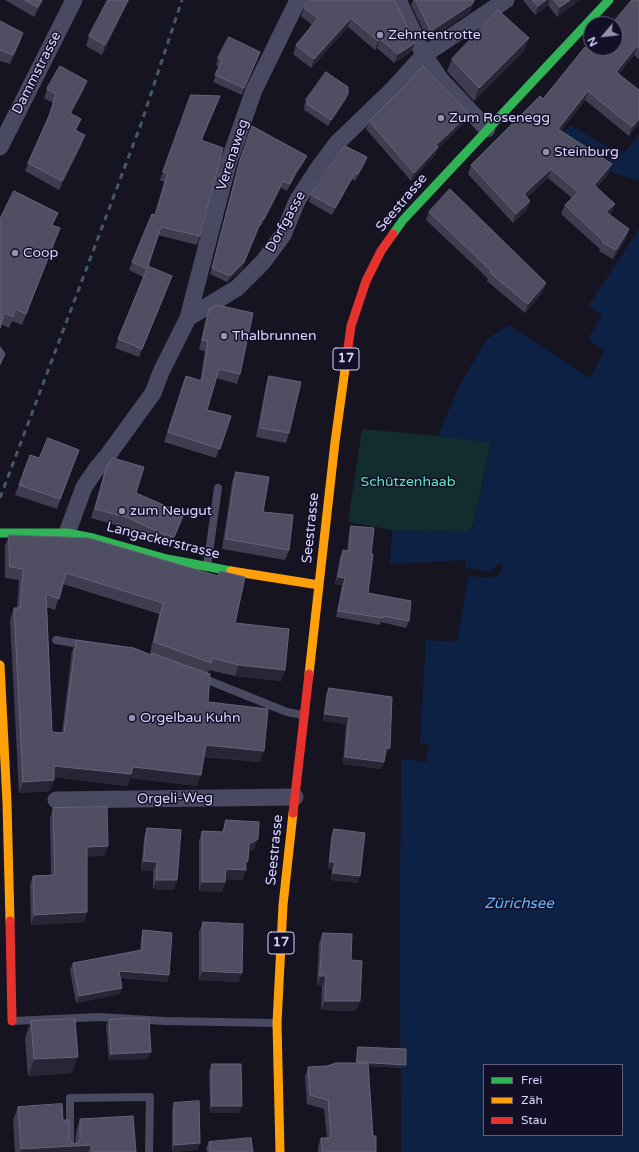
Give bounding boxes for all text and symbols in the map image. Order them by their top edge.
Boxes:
north arrow [583,16,623,56]
place label: Zehntentrotte [388,27,481,43]
street label: Dammstrasse [9,29,65,117]
marker: Zehntentrotte [375,30,385,40]
text: N [585,34,601,48]
place label: Zum Rosenegg [449,110,550,126]
marker: Zum Rosenegg [436,113,446,123]
street label: Verenaweg [214,117,252,193]
place label: Steinburg [554,144,619,160]
marker: Steinburg [541,147,551,157]
street label: Seestrasse [373,170,431,236]
street label: Dorfgasse [262,189,310,255]
place label: Coop [23,245,58,261]
marker: Coop [10,248,20,258]
place label: Thalbrunnen [232,328,317,344]
marker: Thalbrunnen [219,331,229,341]
road number: 17 [333,348,359,370]
park label: Schützenhaab [361,474,455,490]
street label: Seestrasse [299,492,323,564]
place label: zum Neugut [130,503,212,519]
marker: zum Neugut [117,506,127,516]
street label: Langackerstrasse [105,519,221,563]
place label: Orgelbau Kuhn [140,710,240,726]
marker: Orgelbau Kuhn [127,713,137,723]
street label: Orgeli-Weg [137,790,213,808]
street label: Seestrasse [263,814,287,886]
water label: Zürichsee [484,895,554,913]
road number: 17 [268,932,294,954]
legend [483,1064,623,1136]
text: Frei [521,1073,542,1087]
text: Zäh [521,1093,543,1107]
text: Stau [521,1113,547,1127]

